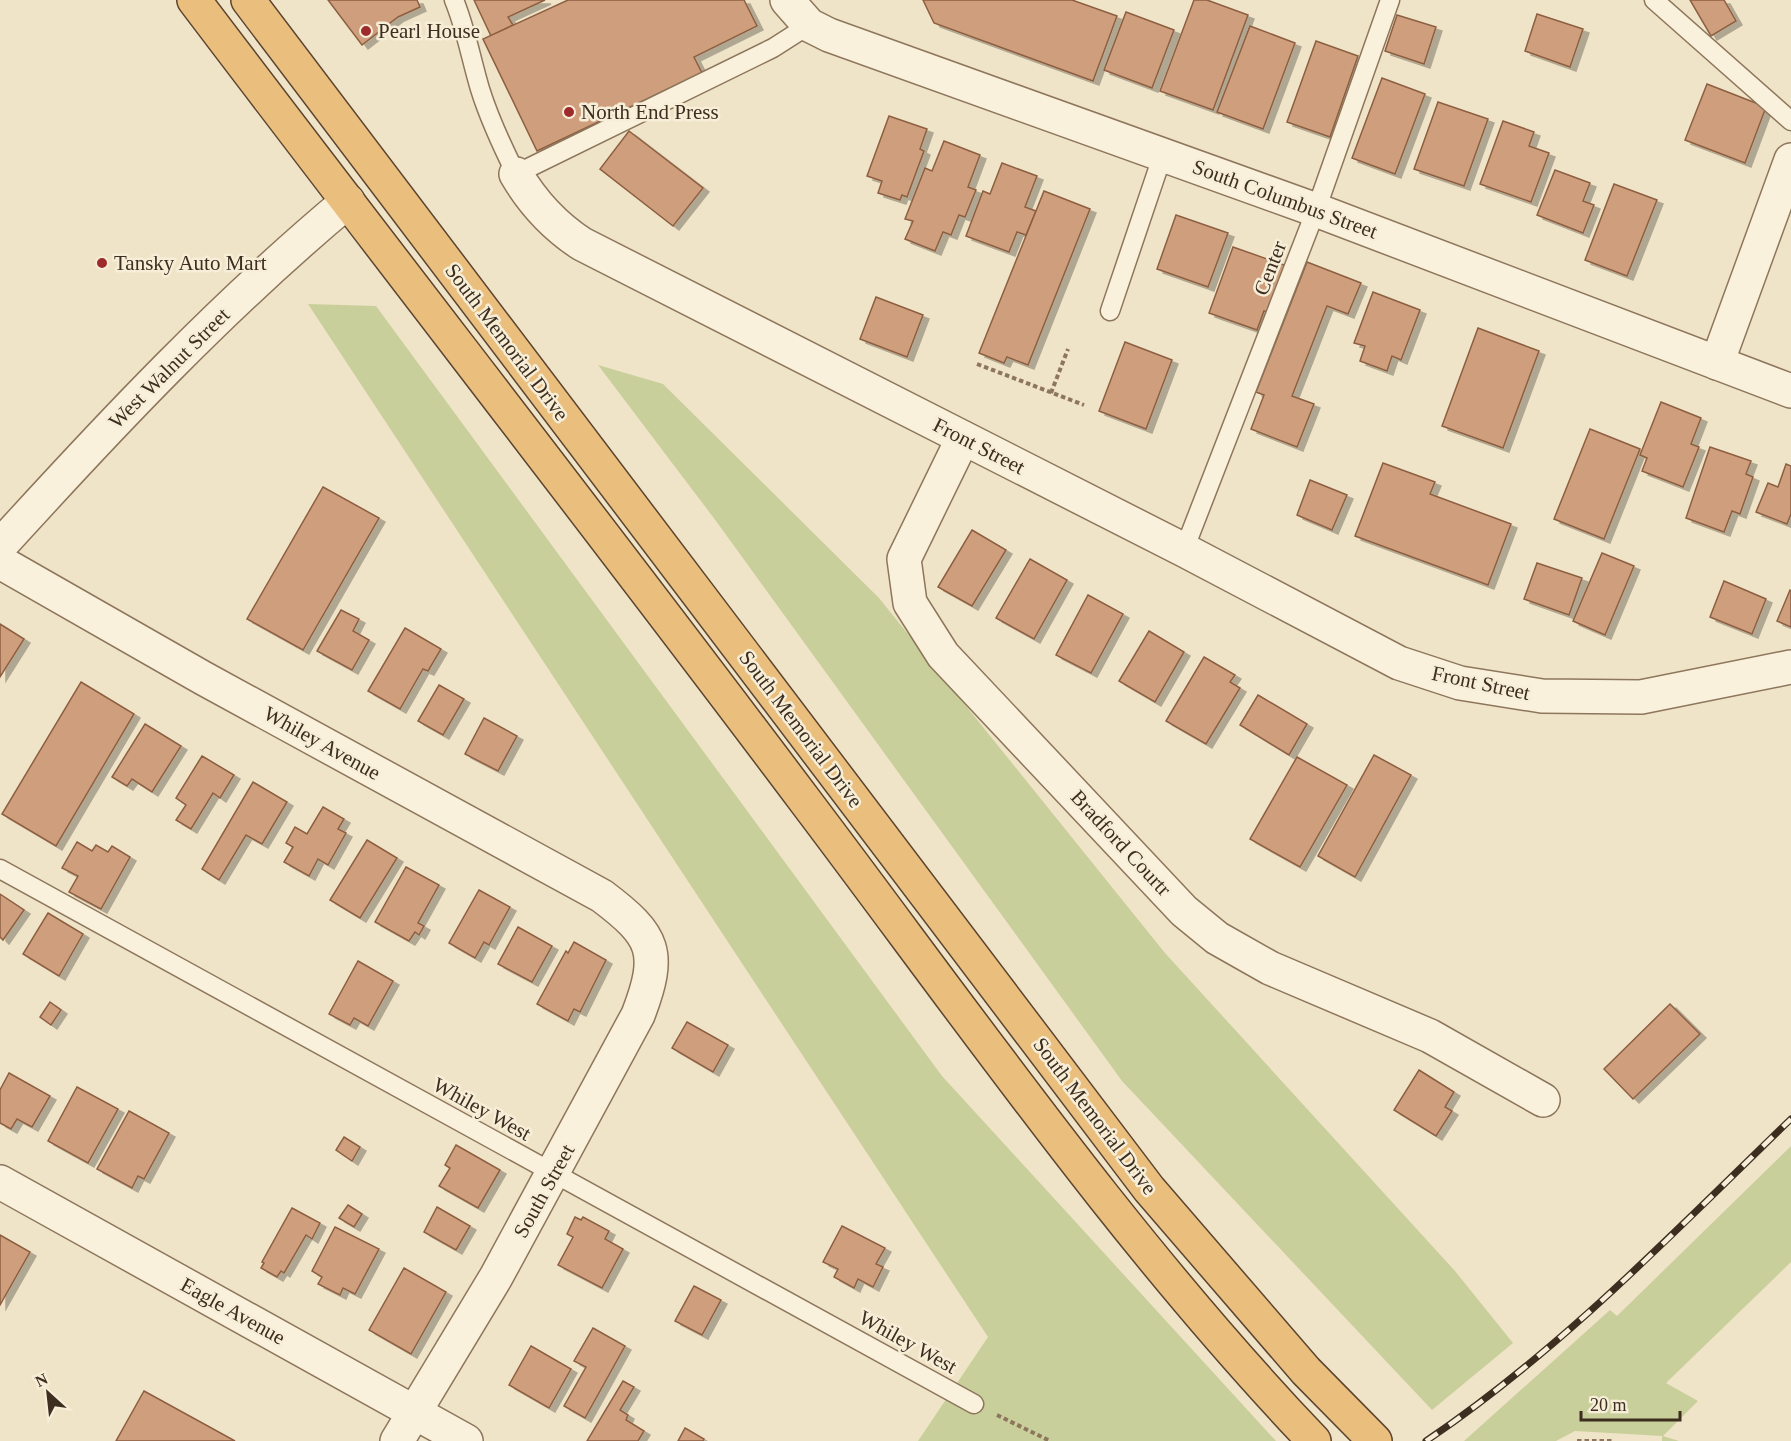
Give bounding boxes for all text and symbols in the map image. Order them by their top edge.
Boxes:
place label: Pearl House [378,19,480,43]
marker: Pearl House [359,24,373,38]
place label: North End Press [581,100,719,124]
marker: North End Press [562,105,576,119]
street label: South Columbus Street [1189,154,1381,244]
street label: Center [1249,238,1291,298]
place label: Tansky Auto Mart [114,251,267,275]
marker: Tansky Auto Mart [95,256,109,270]
street label: South Memorial Drive [440,259,574,425]
street label: West Walnut Street [104,303,234,433]
street label: Front Street [929,413,1029,479]
street label: South Memorial Drive [734,646,868,812]
street label: Front Street [1430,661,1532,705]
street label: Whiley Avenue [259,701,385,785]
street label: Bradford Courtr [1066,785,1176,901]
street label: South Memorial Drive [1028,1033,1162,1199]
street label: Whiley West [429,1072,535,1146]
street label: South Street [508,1140,580,1242]
street label: Eagle Avenue [177,1272,289,1350]
street label: Whiley West [855,1305,961,1379]
north arrow [18,1363,78,1423]
text: N [32,1370,51,1390]
scale bar [1581,1384,1680,1422]
text: 20 m [1590,1395,1627,1415]

